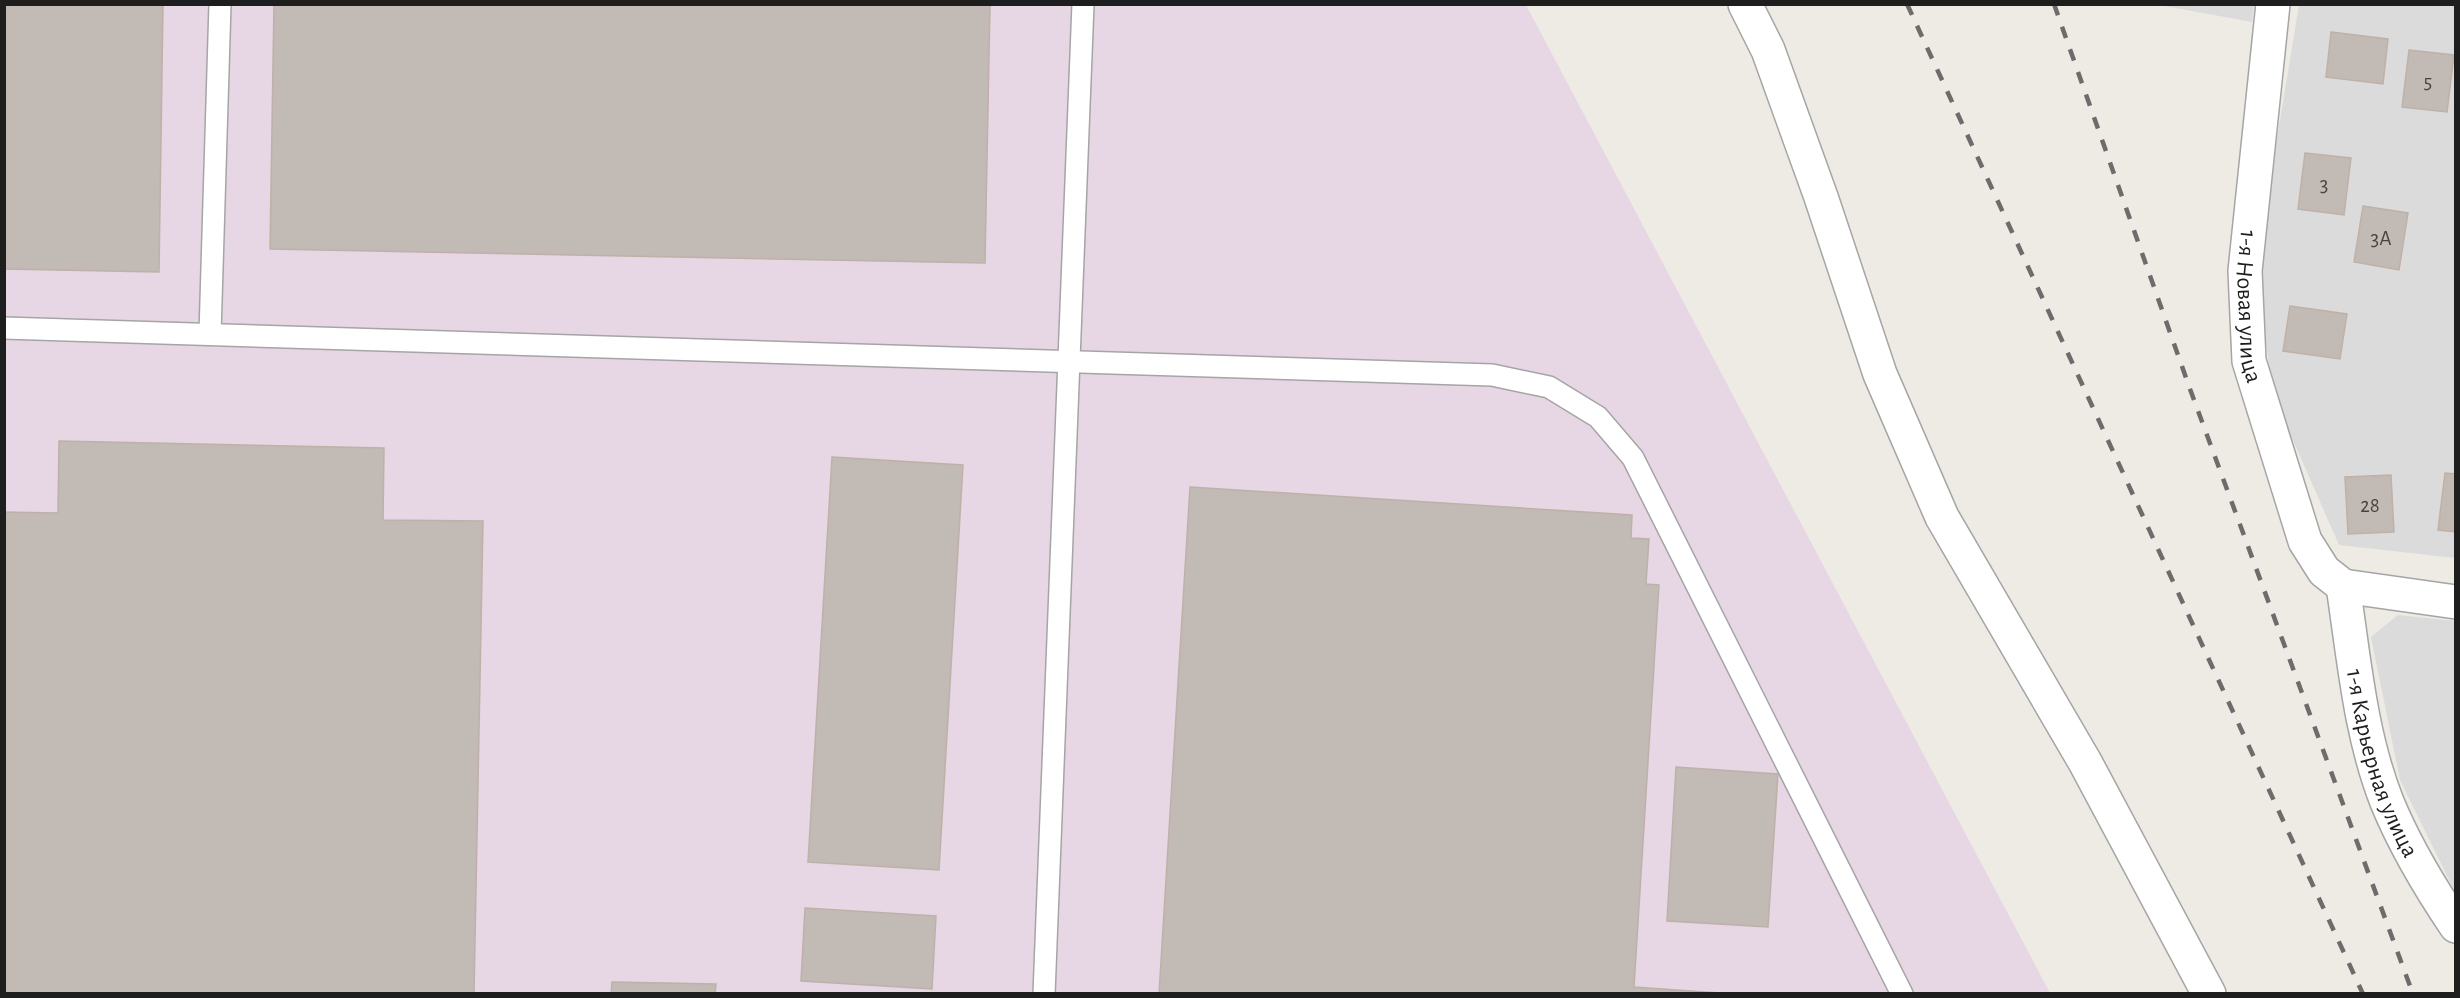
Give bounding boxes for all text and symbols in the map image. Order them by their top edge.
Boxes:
house number: 5 [2424,71,2432,92]
house number: 3 [2320,174,2328,195]
house number: 3А [2371,228,2392,249]
street label: 1-я Новая улица [2231,229,2266,386]
house number: 28 [2360,495,2380,516]
street label: 1-я Карьерная улица [2342,667,2422,862]

